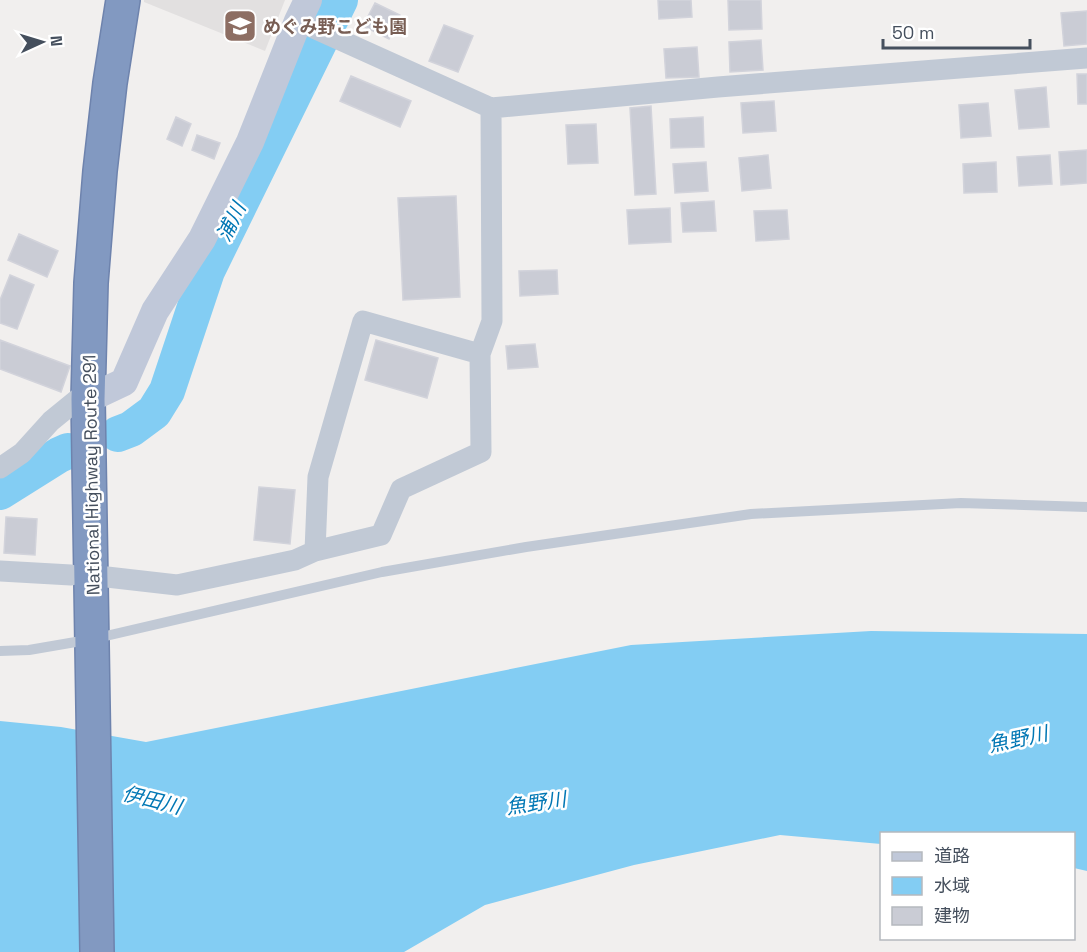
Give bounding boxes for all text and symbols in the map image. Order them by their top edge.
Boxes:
school or university icon: めぐみ野こども園 [222,8,258,44]
north arrow [12,12,72,72]
scale bar [883,12,1030,50]
place label: めぐみ野こども園 [263,15,408,38]
text: 50 m [892,21,934,44]
text: N [46,35,67,47]
water label: 浦川 [211,197,252,246]
street label: National Highway Route 291 [77,354,105,596]
water label: 魚野川 [986,720,1052,758]
water label: 伊田川 [120,780,186,820]
water label: 魚野川 [504,786,569,820]
legend [880,832,1075,940]
text: 道路 [934,844,970,867]
text: 水域 [934,874,970,897]
text: 建物 [934,904,970,927]

